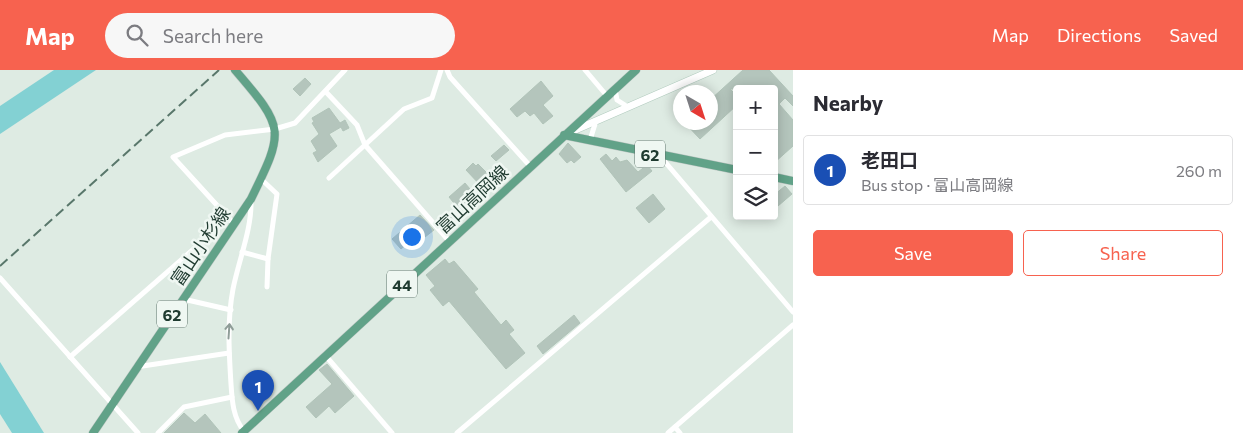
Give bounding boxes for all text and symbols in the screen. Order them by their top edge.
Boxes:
search box [105,13,455,58]
text: Map [25,21,75,50]
icon: search [123,21,151,49]
text: Search here [163,24,263,47]
text: Map [992,24,1029,46]
text: Directions [1057,24,1141,46]
text: Saved [1169,24,1218,46]
north arrow [673,85,718,130]
map controls [733,85,778,220]
button: + [733,85,778,130]
text: Nearby [813,90,883,115]
button: − [733,130,778,175]
road number: 62 [635,140,665,168]
text: 老田口 [861,148,918,171]
street label: 富山高岡線 [432,160,512,238]
text: 1 [826,161,834,180]
text: 260 m [1176,161,1222,180]
button: layers [733,175,778,220]
text: Bus stop · 富山高岡線 [861,175,1013,194]
street label: 富山小杉線 [166,203,234,289]
your location [399,224,425,250]
button: Save [813,230,1013,276]
button: Share [1023,230,1223,276]
road number: 44 [387,270,417,298]
road number: 62 [157,300,187,328]
one-way arrow [224,323,233,339]
pin: 1 [242,370,274,411]

